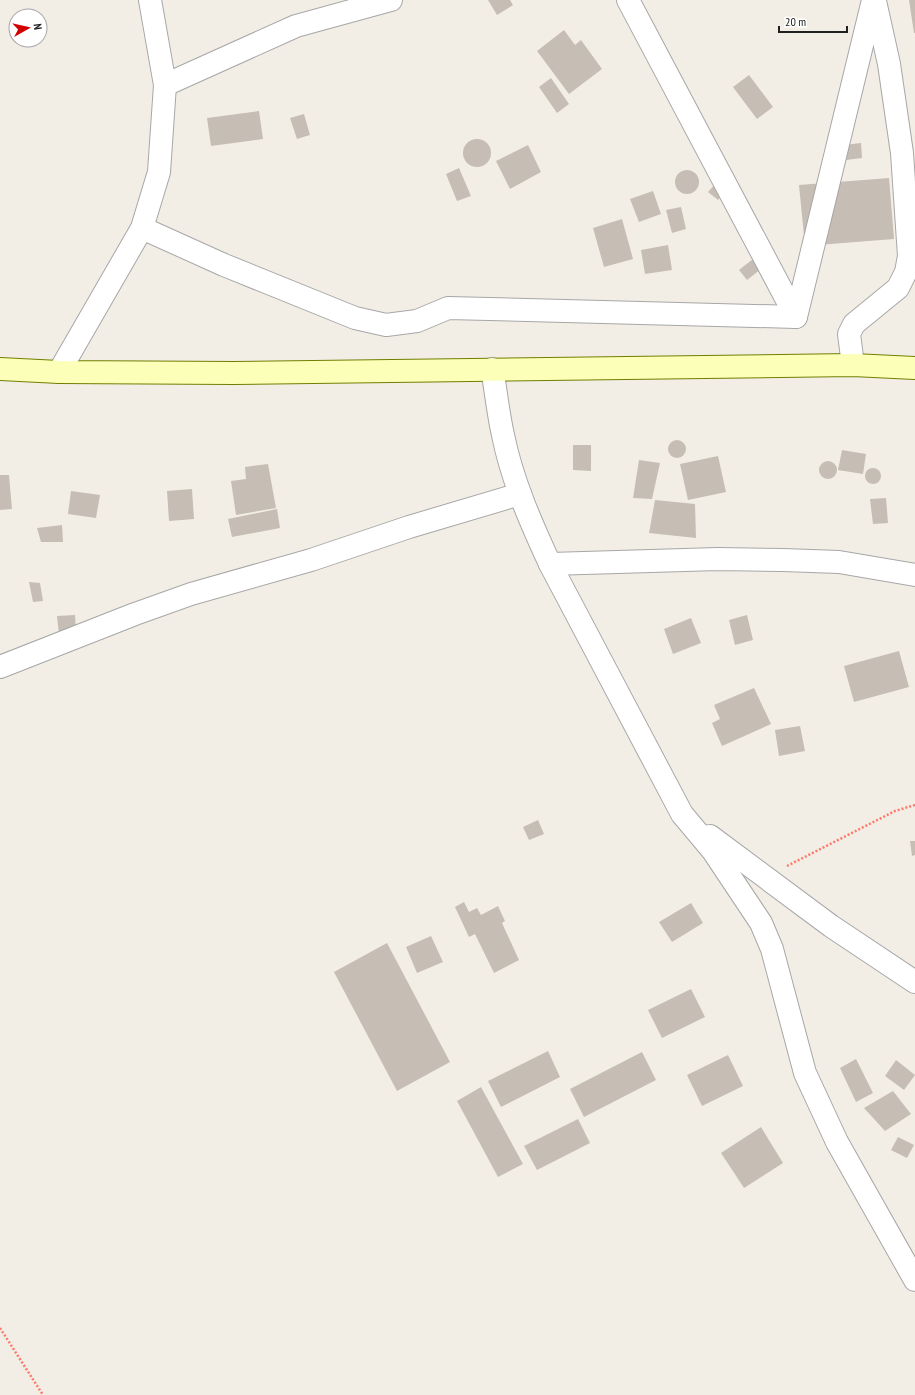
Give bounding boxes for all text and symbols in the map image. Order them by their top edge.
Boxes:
north arrow [8,8,48,48]
scale bar [779,8,847,34]
text: 20 m [785,14,806,29]
text: N [31,23,45,31]

